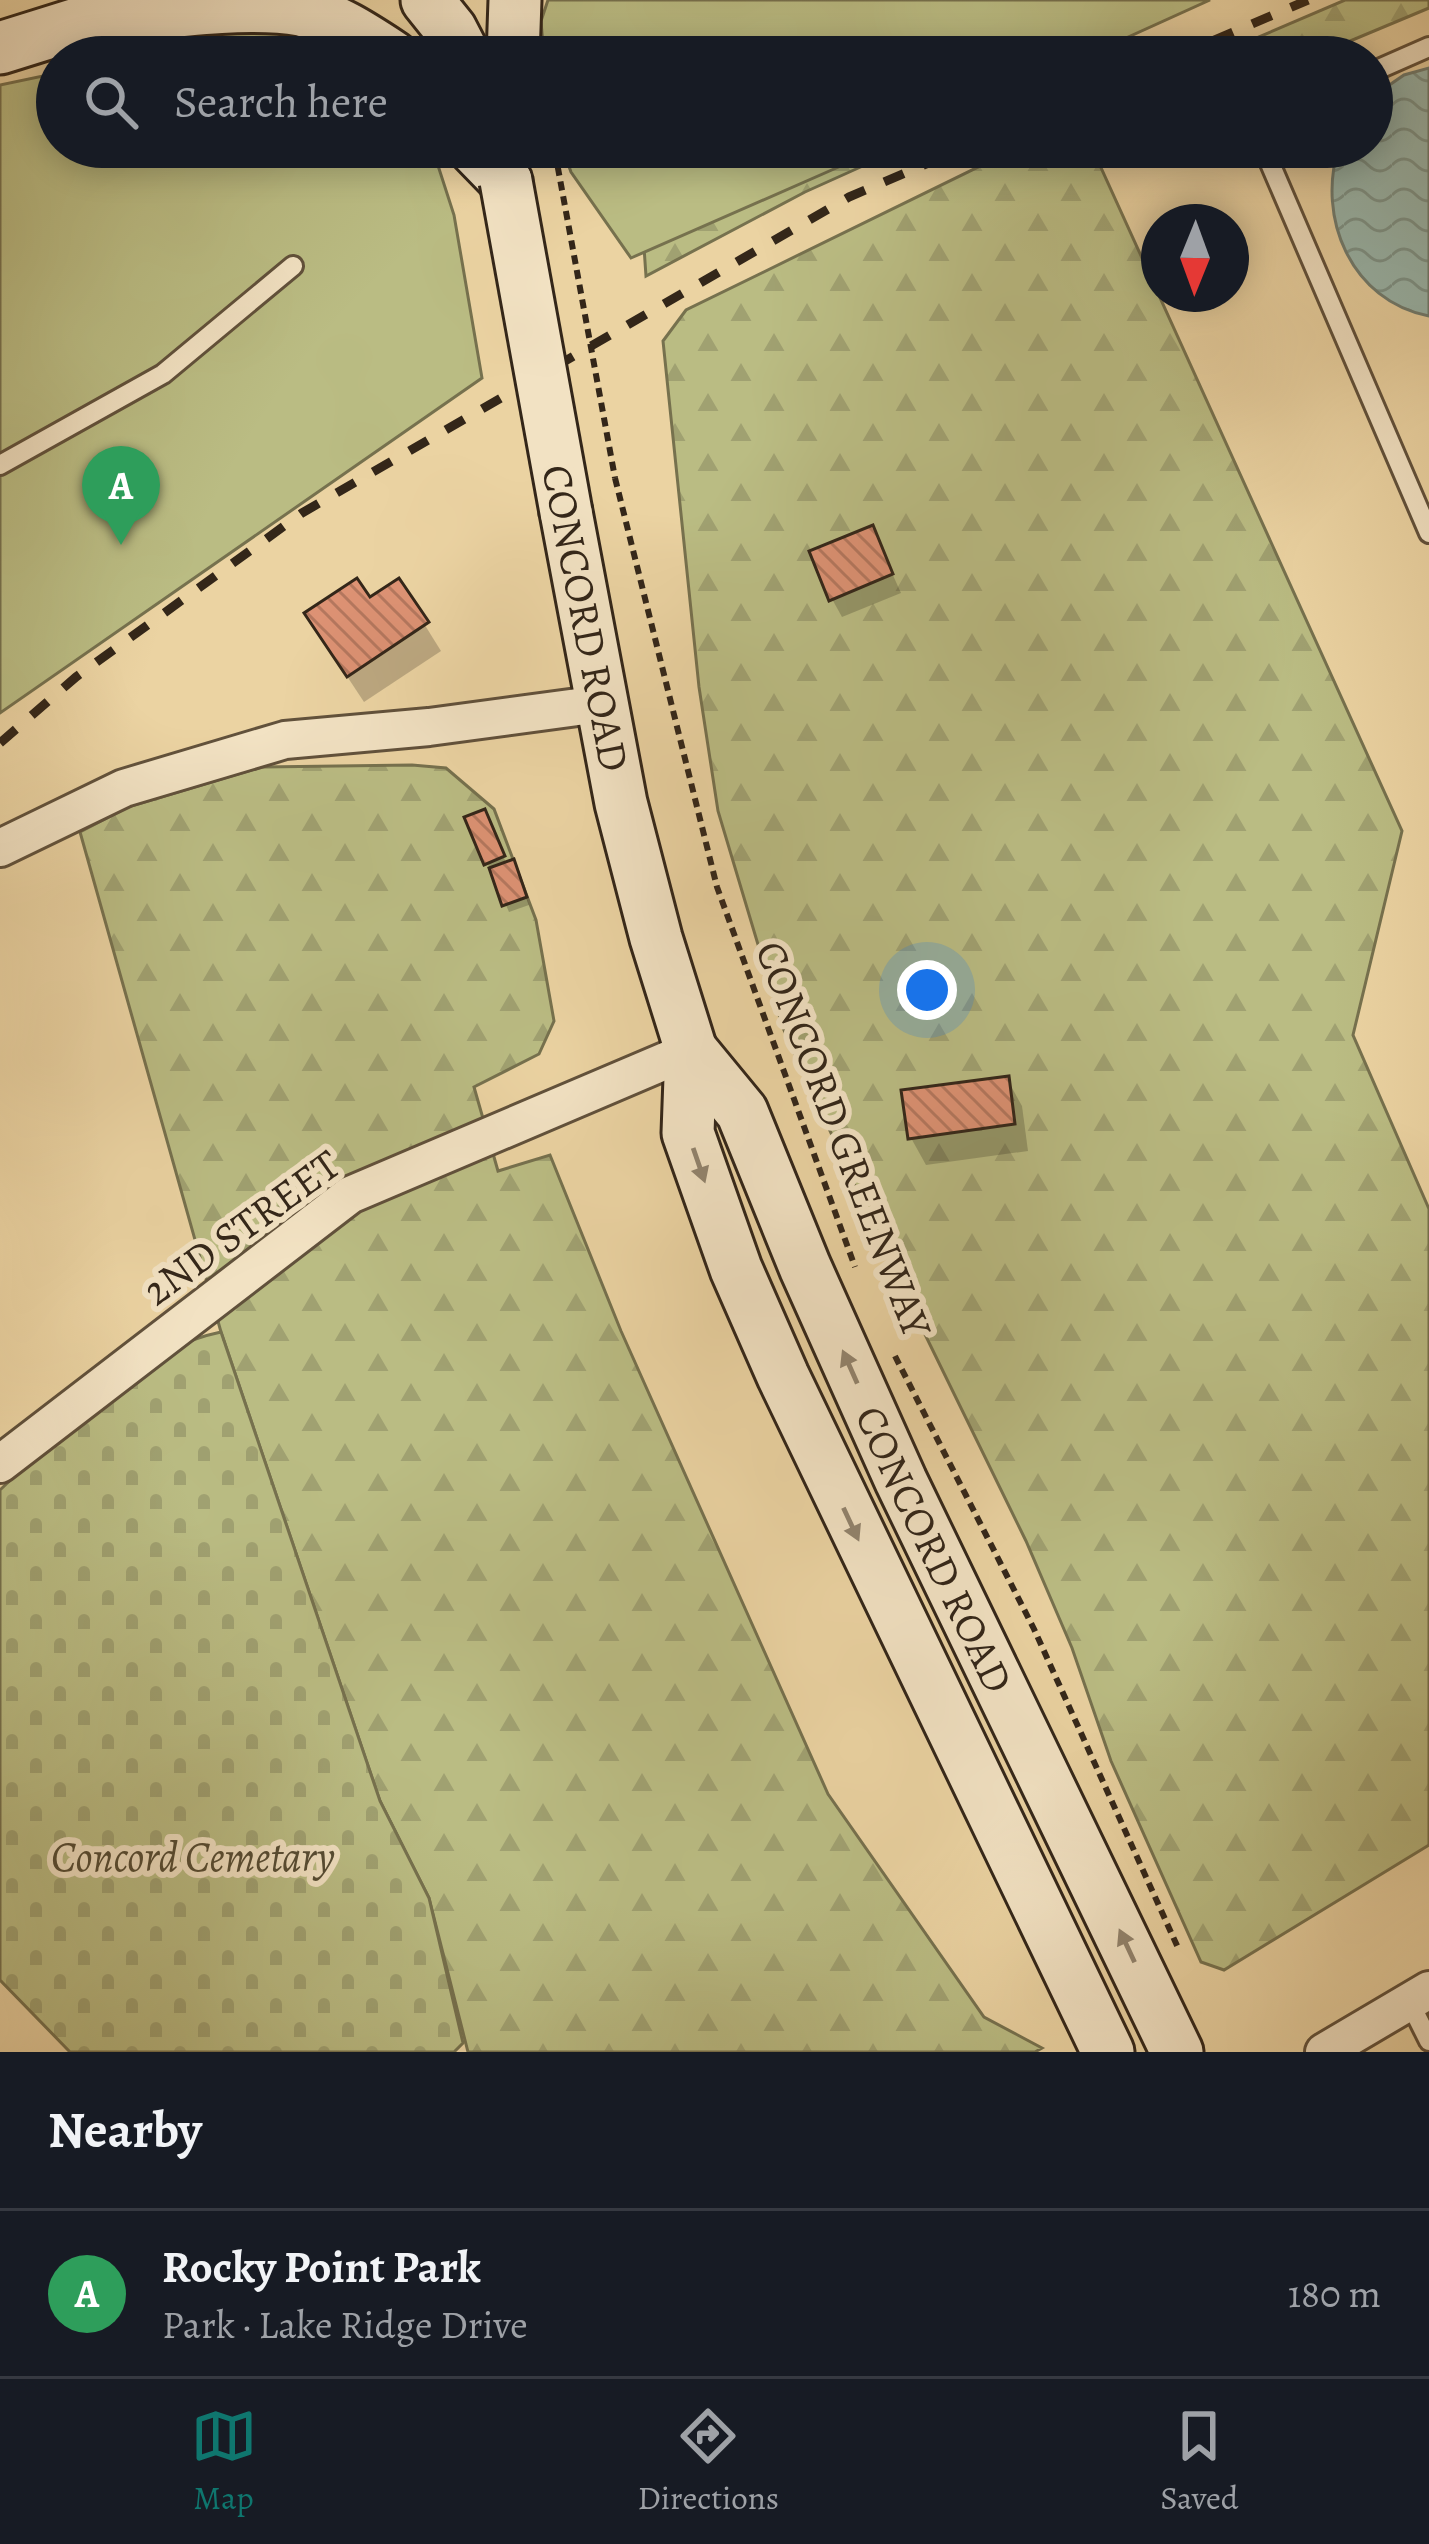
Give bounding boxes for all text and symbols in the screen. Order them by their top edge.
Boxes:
search box [36,36,1393,168]
icon: search [78,69,144,135]
text: Search here [174,71,388,133]
north arrow [1141,204,1249,312]
pin: A [82,446,160,545]
street label: CONCORD ROAD [528,460,644,776]
street label: CONCORD GREENWAY [742,933,946,1346]
your location [897,960,957,1020]
street label: 2ND STREET [131,1136,351,1318]
one-way arrow [690,1147,709,1184]
one-way arrow [839,1349,859,1384]
street label: CONCORD ROAD [842,1396,1027,1702]
one-way arrow [842,1507,862,1542]
park label: Concord Cemetary [51,1828,335,1885]
one-way arrow [1117,1928,1137,1963]
text: Nearby [48,2095,202,2165]
text: Rocky Point Park [162,2236,481,2298]
text: A [75,2267,99,2320]
text: 180 m [1288,2267,1381,2320]
text: Park · Lake Ridge Drive [162,2298,528,2351]
tab: Map [191,2403,257,2520]
tab: Directions [638,2403,779,2520]
tab: Saved [1160,2403,1238,2520]

